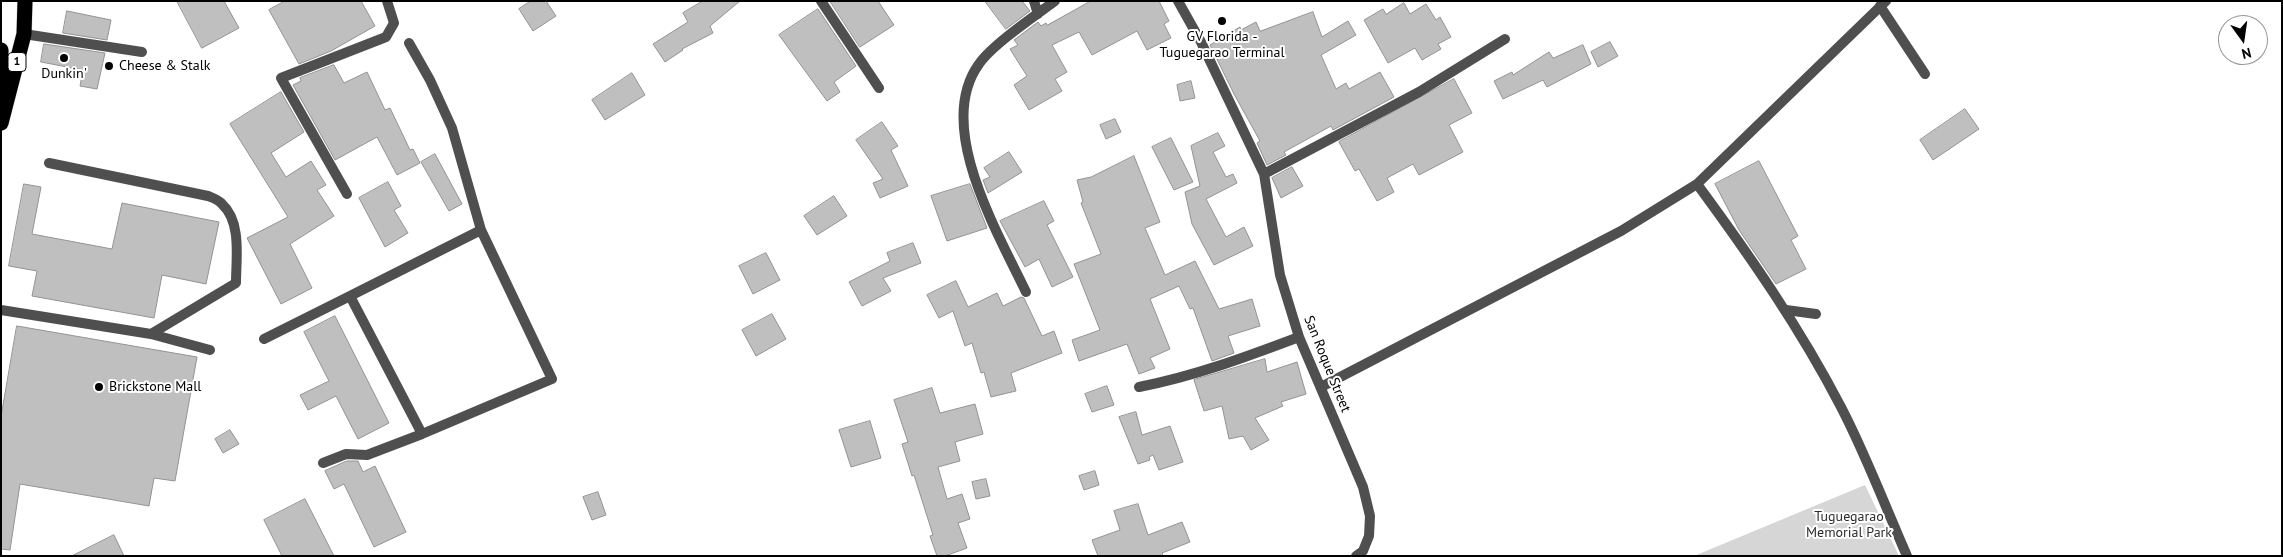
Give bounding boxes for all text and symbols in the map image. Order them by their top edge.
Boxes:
marker: GV Florida - Tuguegarao Terminal [1216,15,1228,27]
north arrow [2218,15,2268,65]
place label: GV Florida - Tuguegarao Terminal [1160,29,1284,62]
text: N [2240,44,2253,63]
road number: 1 [8,52,26,72]
marker: Dunkin' [58,52,70,64]
place label: Cheese & Stalk [119,58,211,74]
marker: Cheese & Stalk [103,60,115,72]
place label: Dunkin' [41,66,87,82]
street label: San Roque Street [1300,313,1354,415]
place label: Brickstone Mall [109,379,201,395]
marker: Brickstone Mall [93,381,105,393]
park label: Tuguegarao Memorial Park [1806,509,1892,542]

